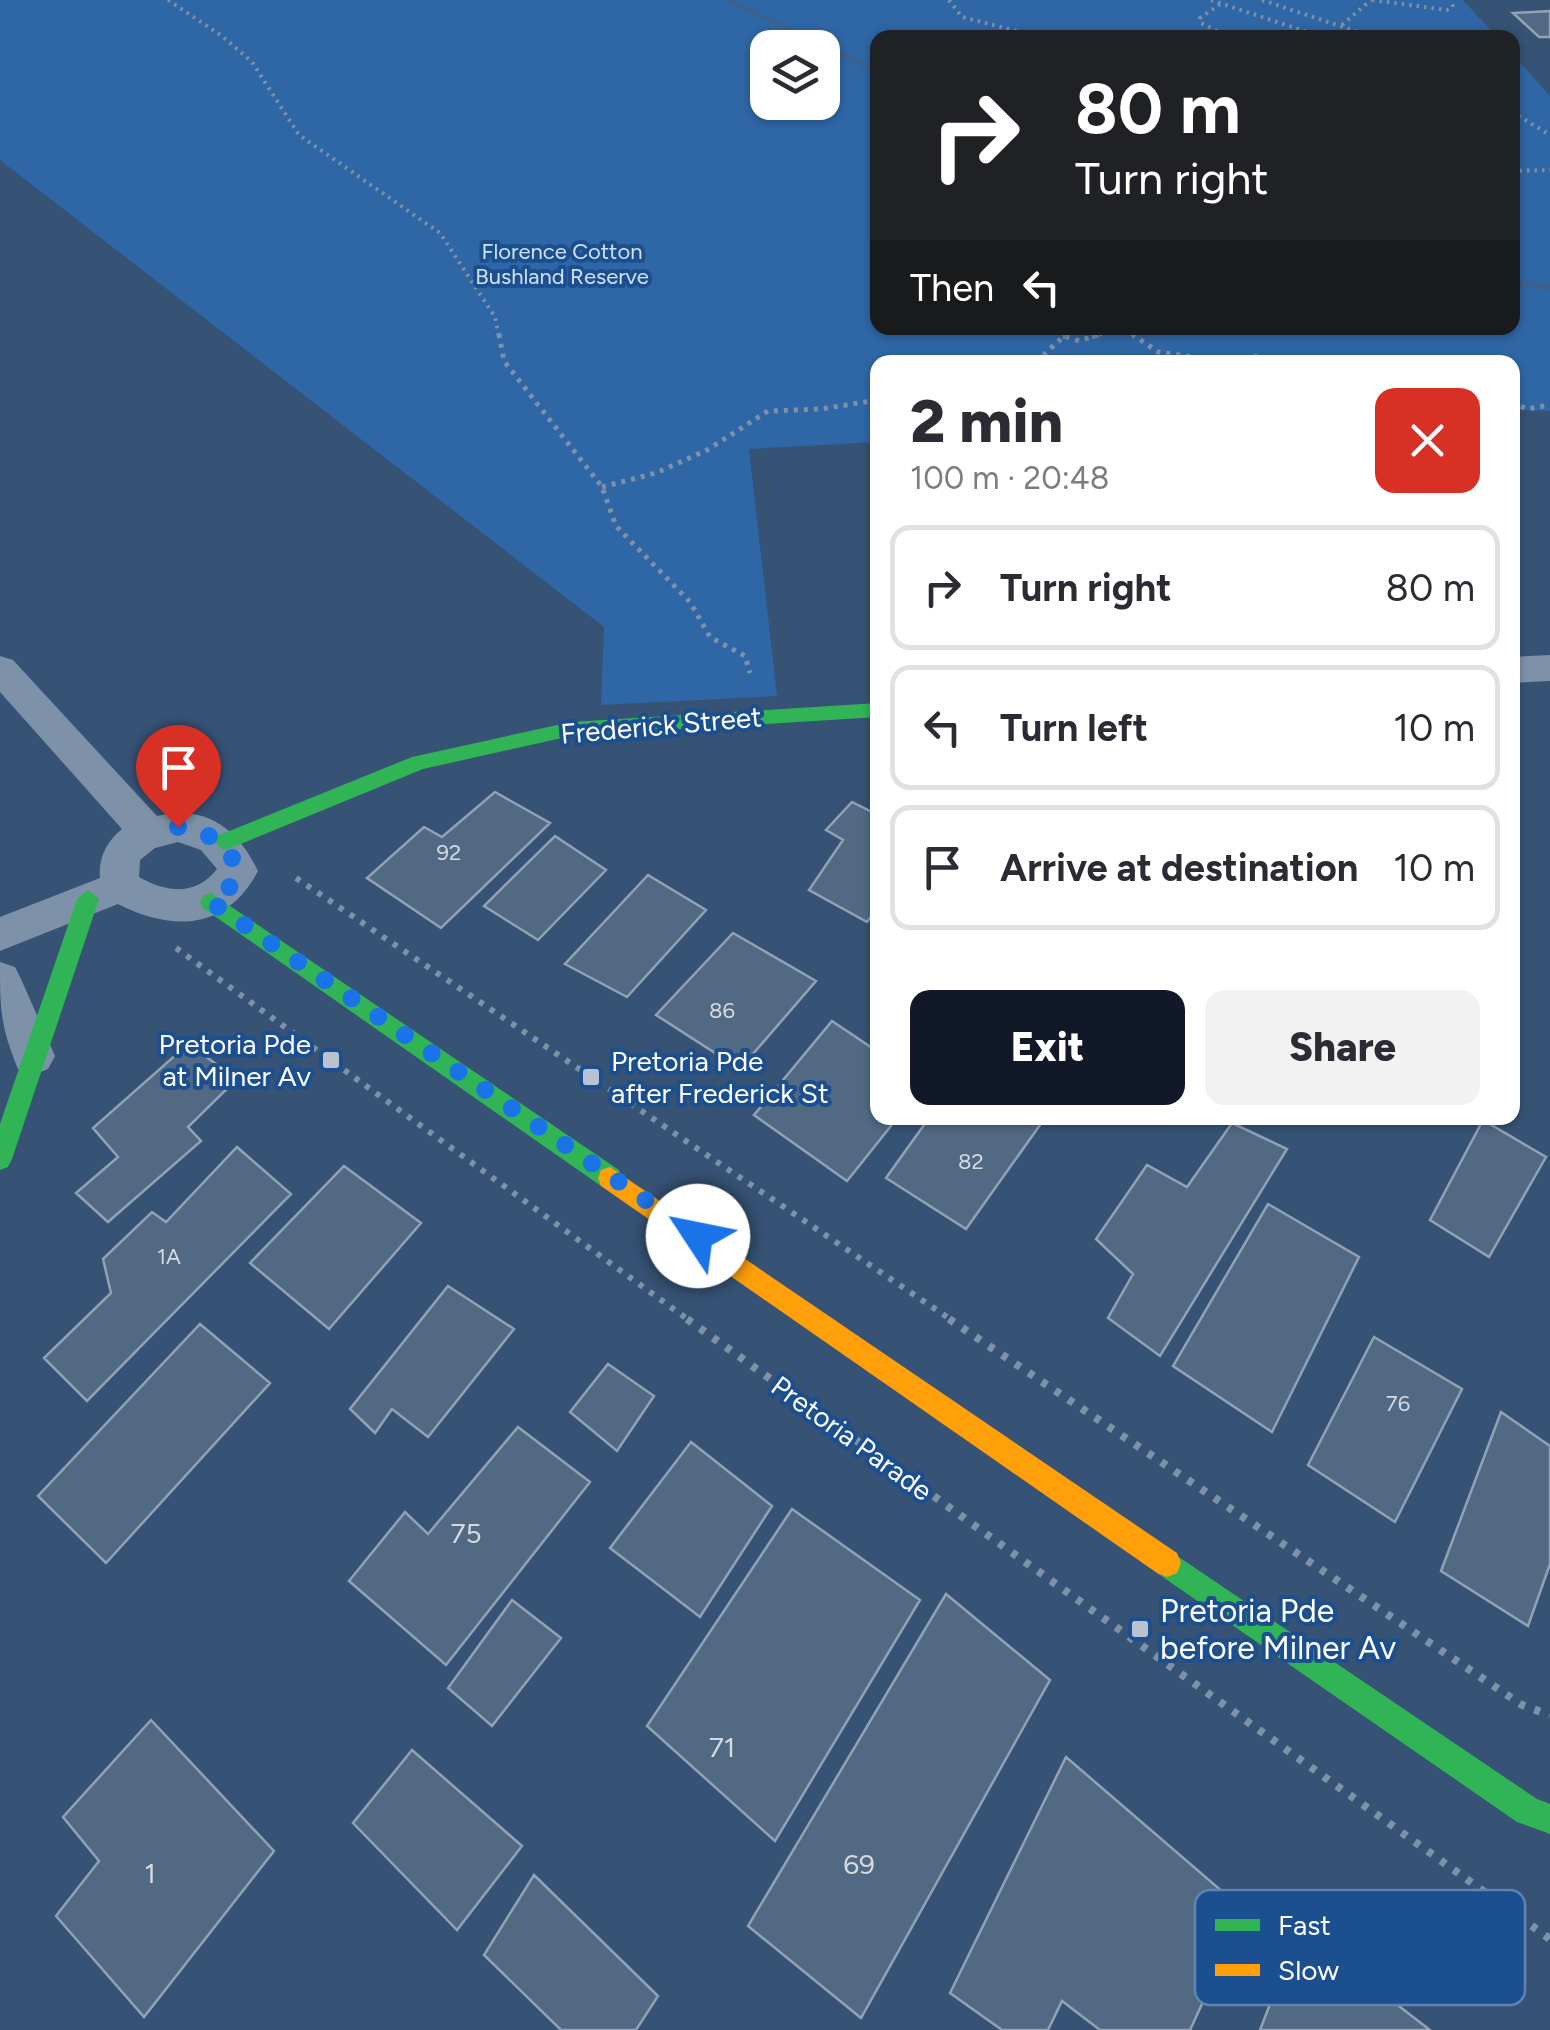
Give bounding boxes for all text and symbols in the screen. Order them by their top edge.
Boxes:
map controls [750,30,840,120]
button: layers [750,30,840,120]
text: 80 m [1075,66,1241,151]
icon: right [910,70,1040,200]
text: Turn right [1075,151,1268,205]
park label: Florence Cotton Bushland Reserve [475,238,649,290]
icon: left [1014,260,1069,315]
text: Then [910,265,994,311]
text: 2 min [910,385,1063,457]
button: close [1375,388,1480,493]
text: 100 m · 20:48 [910,459,1109,497]
icon: right [915,560,970,615]
text: Turn right [1000,565,1172,611]
text: 80 m [1386,565,1475,611]
street label: Frederick Street [559,699,763,751]
icon: left [915,700,970,755]
text: Turn left [1000,705,1148,751]
text: 10 m [1393,705,1475,751]
pin [136,725,221,828]
icon: arrive [151,740,206,795]
house number: 92 [437,839,461,866]
icon: arrive [915,840,970,895]
text: Arrive at destination [1000,845,1358,891]
text: 10 m [1393,845,1475,891]
button: Exit [910,990,1185,1105]
button: Share [1205,990,1480,1105]
house number: 86 [709,997,735,1024]
place label: Pretoria Pde at Milner Av [159,1027,311,1093]
place label: Pretoria Pde after Frederick St [611,1044,829,1110]
marker: Pretoria Pde at Milner Av [320,1049,342,1071]
marker: Pretoria Pde after Frederick St [580,1066,602,1088]
house number: 82 [958,1148,984,1175]
position arrow [646,1184,750,1288]
house number: 1A [157,1243,181,1270]
street label: Pretoria Parade [765,1368,939,1508]
house number: 76 [1386,1390,1410,1417]
house number: 75 [450,1516,482,1550]
place label: Pretoria Pde before Milner Av [1160,1592,1397,1667]
marker: Pretoria Pde before Milner Av [1129,1618,1151,1640]
house number: 71 [709,1730,735,1764]
house number: 69 [843,1847,875,1881]
house number: 1 [144,1856,156,1890]
legend [1195,1890,1525,2005]
text: Fast [1278,1908,1331,1942]
text: Slow [1278,1953,1339,1987]

